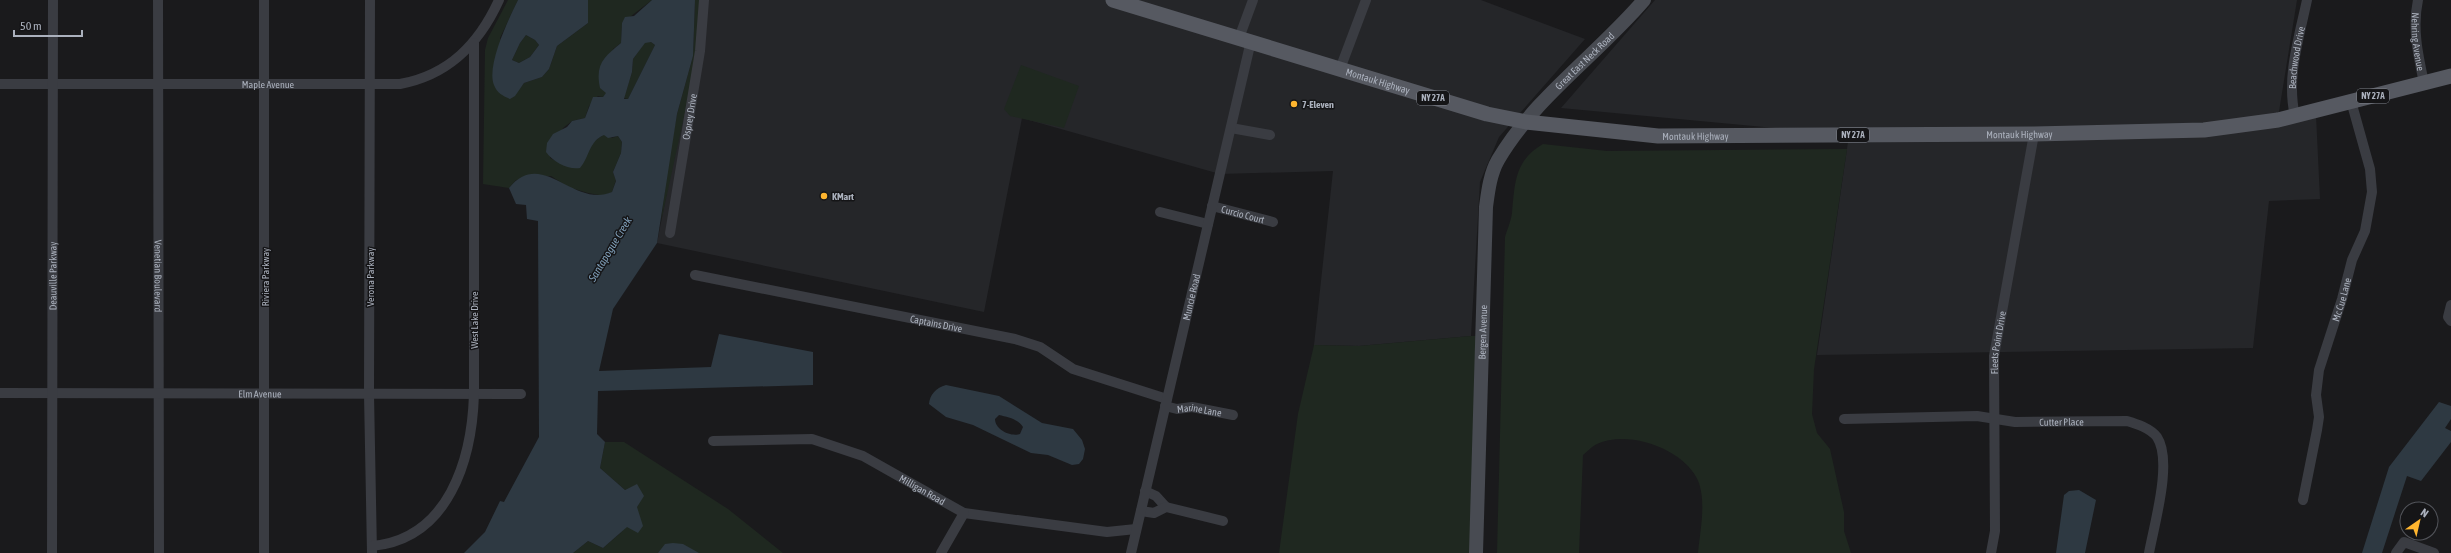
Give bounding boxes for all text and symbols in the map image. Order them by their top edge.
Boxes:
scale bar [14,12,82,38]
street label: Nehring Avenue [2409,12,2426,72]
text: 50 m [20,19,42,33]
street label: Beachwood Drive [2287,25,2307,89]
street label: Great East Neck Road [1553,30,1617,92]
street label: Montauk Highway [1344,66,1411,96]
street label: Maple Avenue [242,79,295,90]
road number: NY 27A [2357,89,2389,103]
road number: NY 27A [1417,91,1449,105]
street label: Osprey Drive [680,92,699,140]
marker: 7-Eleven [1289,99,1299,109]
place label: 7-Eleven [1302,99,1334,110]
road number: NY 27A [1837,128,1869,142]
street label: Montauk Highway [1986,129,2053,140]
street label: Montauk Highway [1662,131,1729,142]
marker: KMart [819,191,829,201]
place label: KMart [832,191,854,202]
street label: Curcio Court [1220,204,1266,226]
water label: Santapogue Creek [586,214,634,284]
street label: Venetian Boulevard [152,240,164,312]
street label: Deauville Parkway [47,242,59,310]
street label: Riviera Parkway [260,248,271,306]
street label: Verona Parkway [365,248,376,307]
street label: Muncie Road [1181,272,1202,321]
street label: Mc Cue Lane [2330,276,2353,323]
street label: West Lake Drive [469,291,480,349]
street label: Bergen Avenue [1477,304,1489,360]
street label: Fleets Point Drive [1989,310,2008,374]
street label: Captains Drive [909,313,964,334]
street label: Elm Avenue [238,388,282,400]
street label: Marine Lane [1176,402,1223,419]
street label: Cutter Place [2039,416,2084,428]
street label: Milligan Road [897,473,947,507]
north arrow [2399,501,2439,541]
text: N [2419,506,2431,520]

